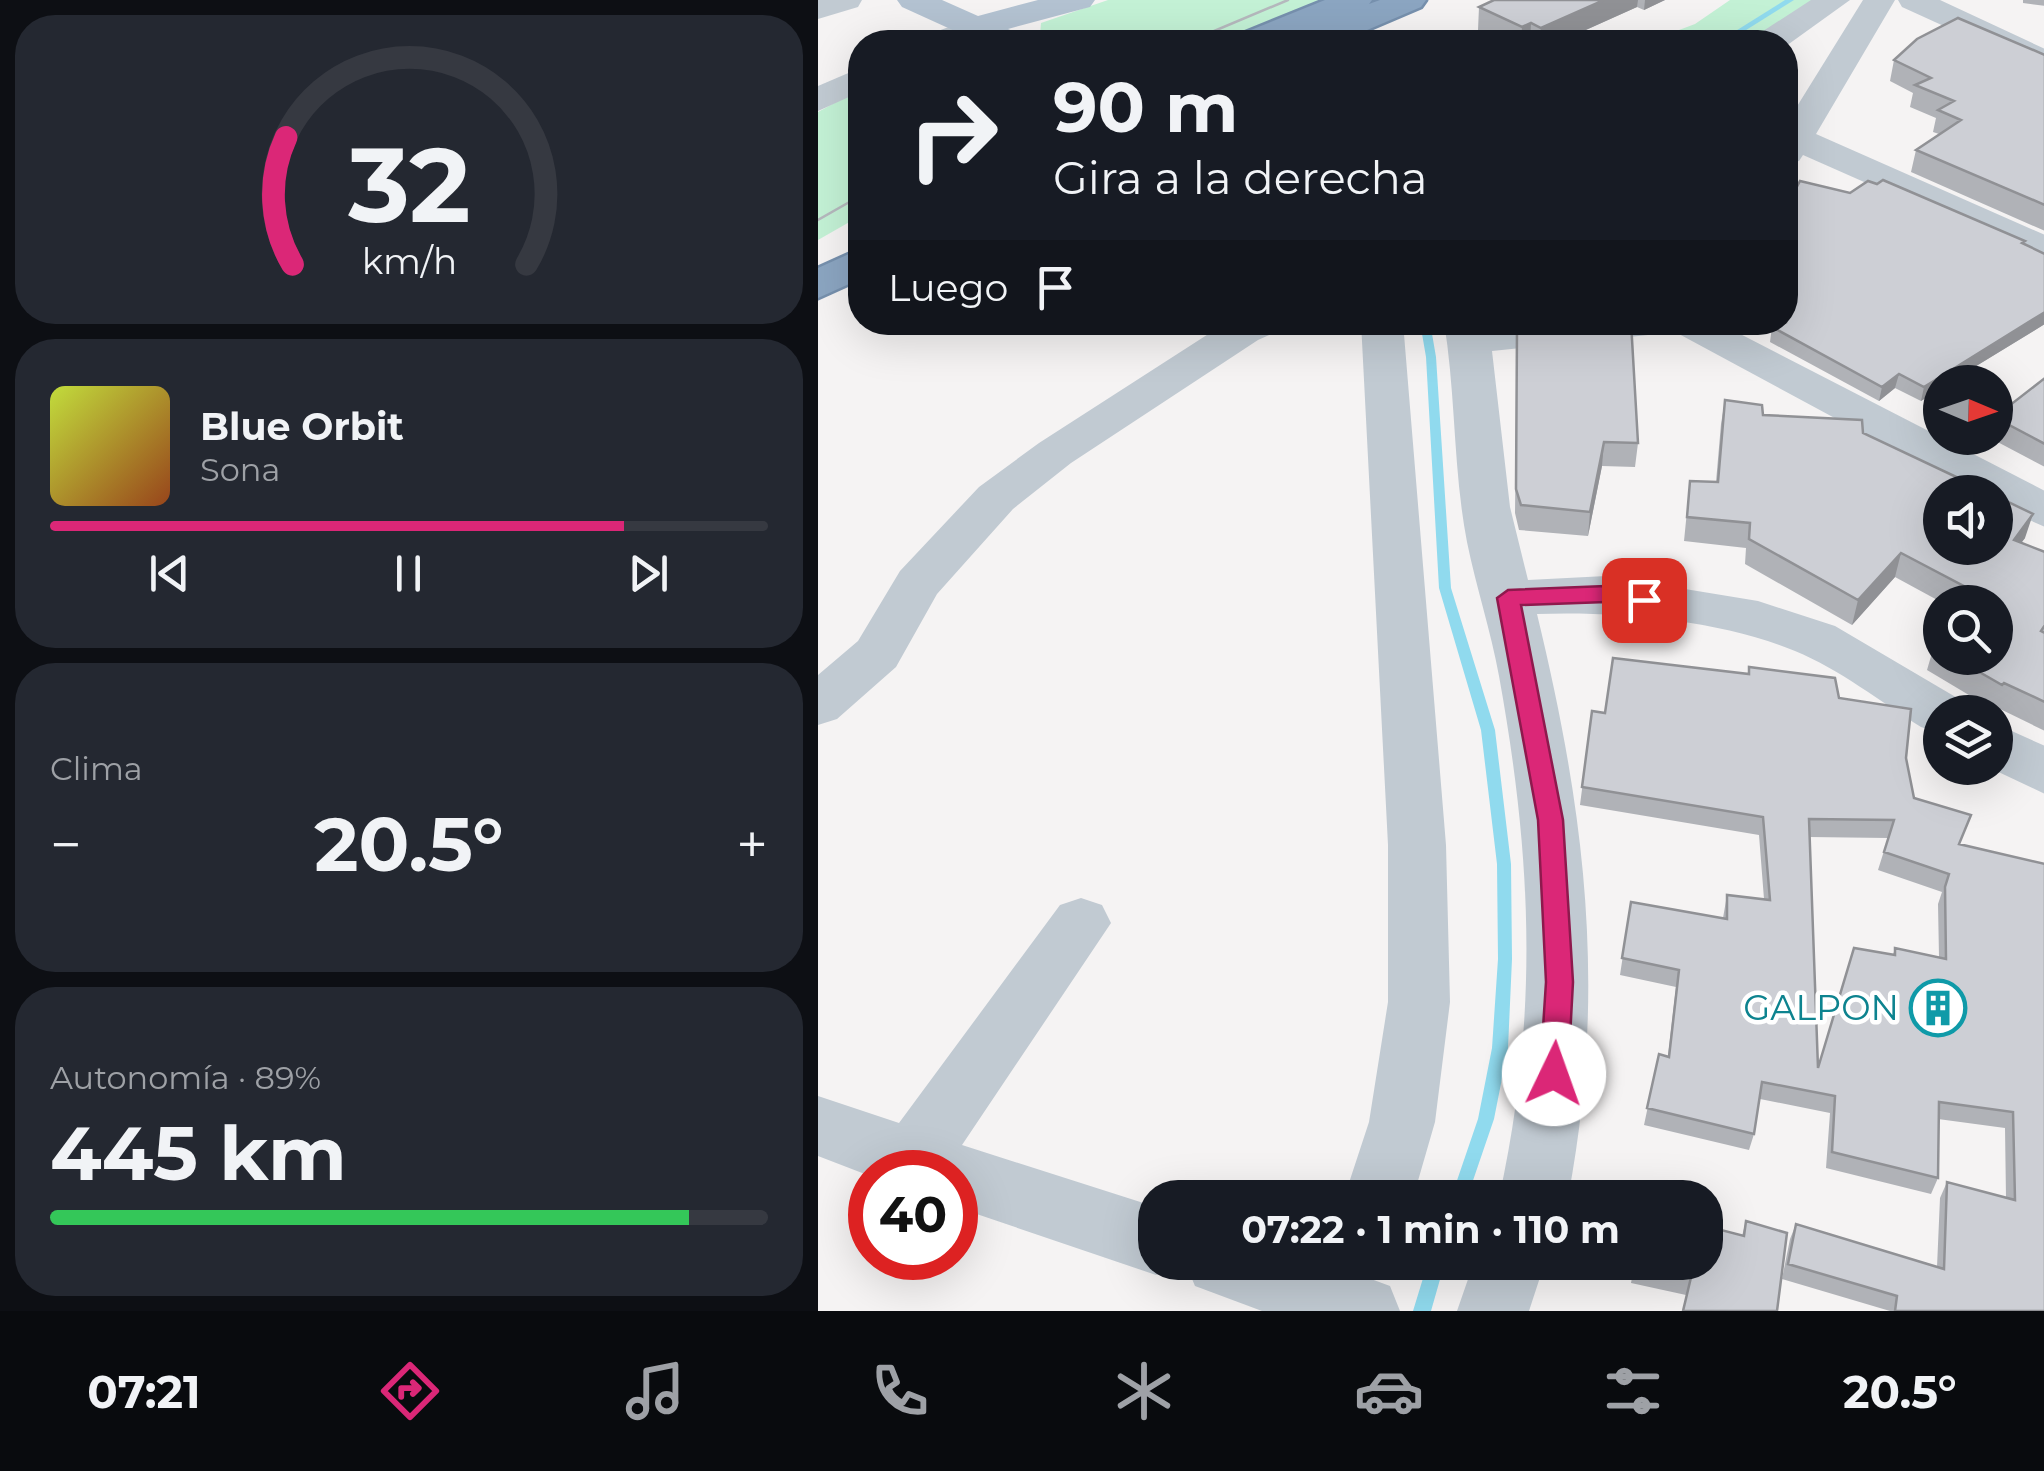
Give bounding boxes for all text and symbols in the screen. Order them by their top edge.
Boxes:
text: 90 m [1053,64,1238,150]
icon: right [888,70,1018,200]
text: 32 [347,121,470,248]
text: Gira a la derecha [1053,150,1428,205]
text: km/h [361,239,457,283]
icon: arrive [1028,260,1083,315]
text: Luego [888,264,1008,311]
north arrow [1923,365,2013,455]
map controls [1923,365,2013,785]
text: Blue Orbit [200,403,404,450]
text: Sona [200,450,280,489]
button: sound [1923,475,2013,565]
icon: previous [142,546,197,601]
icon: pause [381,546,436,601]
icon: next [621,546,676,601]
pin [1602,558,1687,643]
icon: arrive [1617,573,1672,628]
button: search [1923,585,2013,675]
button: layers [1923,695,2013,785]
text: Clima [50,749,143,788]
text: 20.5° [314,798,504,890]
text: − [50,811,82,878]
text: + [736,811,768,878]
building icon: GALPON [1908,978,1968,1038]
place label: GALPON [1743,986,1899,1029]
position arrow [1502,1022,1606,1126]
text: Autonomía · 89% [50,1058,321,1097]
text: 445 km [50,1107,347,1199]
speed limit sign: 40 [848,1150,978,1280]
text: 07:22 · 1 min · 110 m [1241,1206,1620,1253]
icon: directions [375,1356,445,1426]
icon: music [620,1356,690,1426]
icon: phone [865,1356,935,1426]
icon: climate [1109,1356,1179,1426]
icon: car [1354,1356,1424,1426]
icon: filters [1598,1356,1668,1426]
text: 07:21 [87,1364,201,1419]
text: 20.5° [1843,1364,1957,1419]

